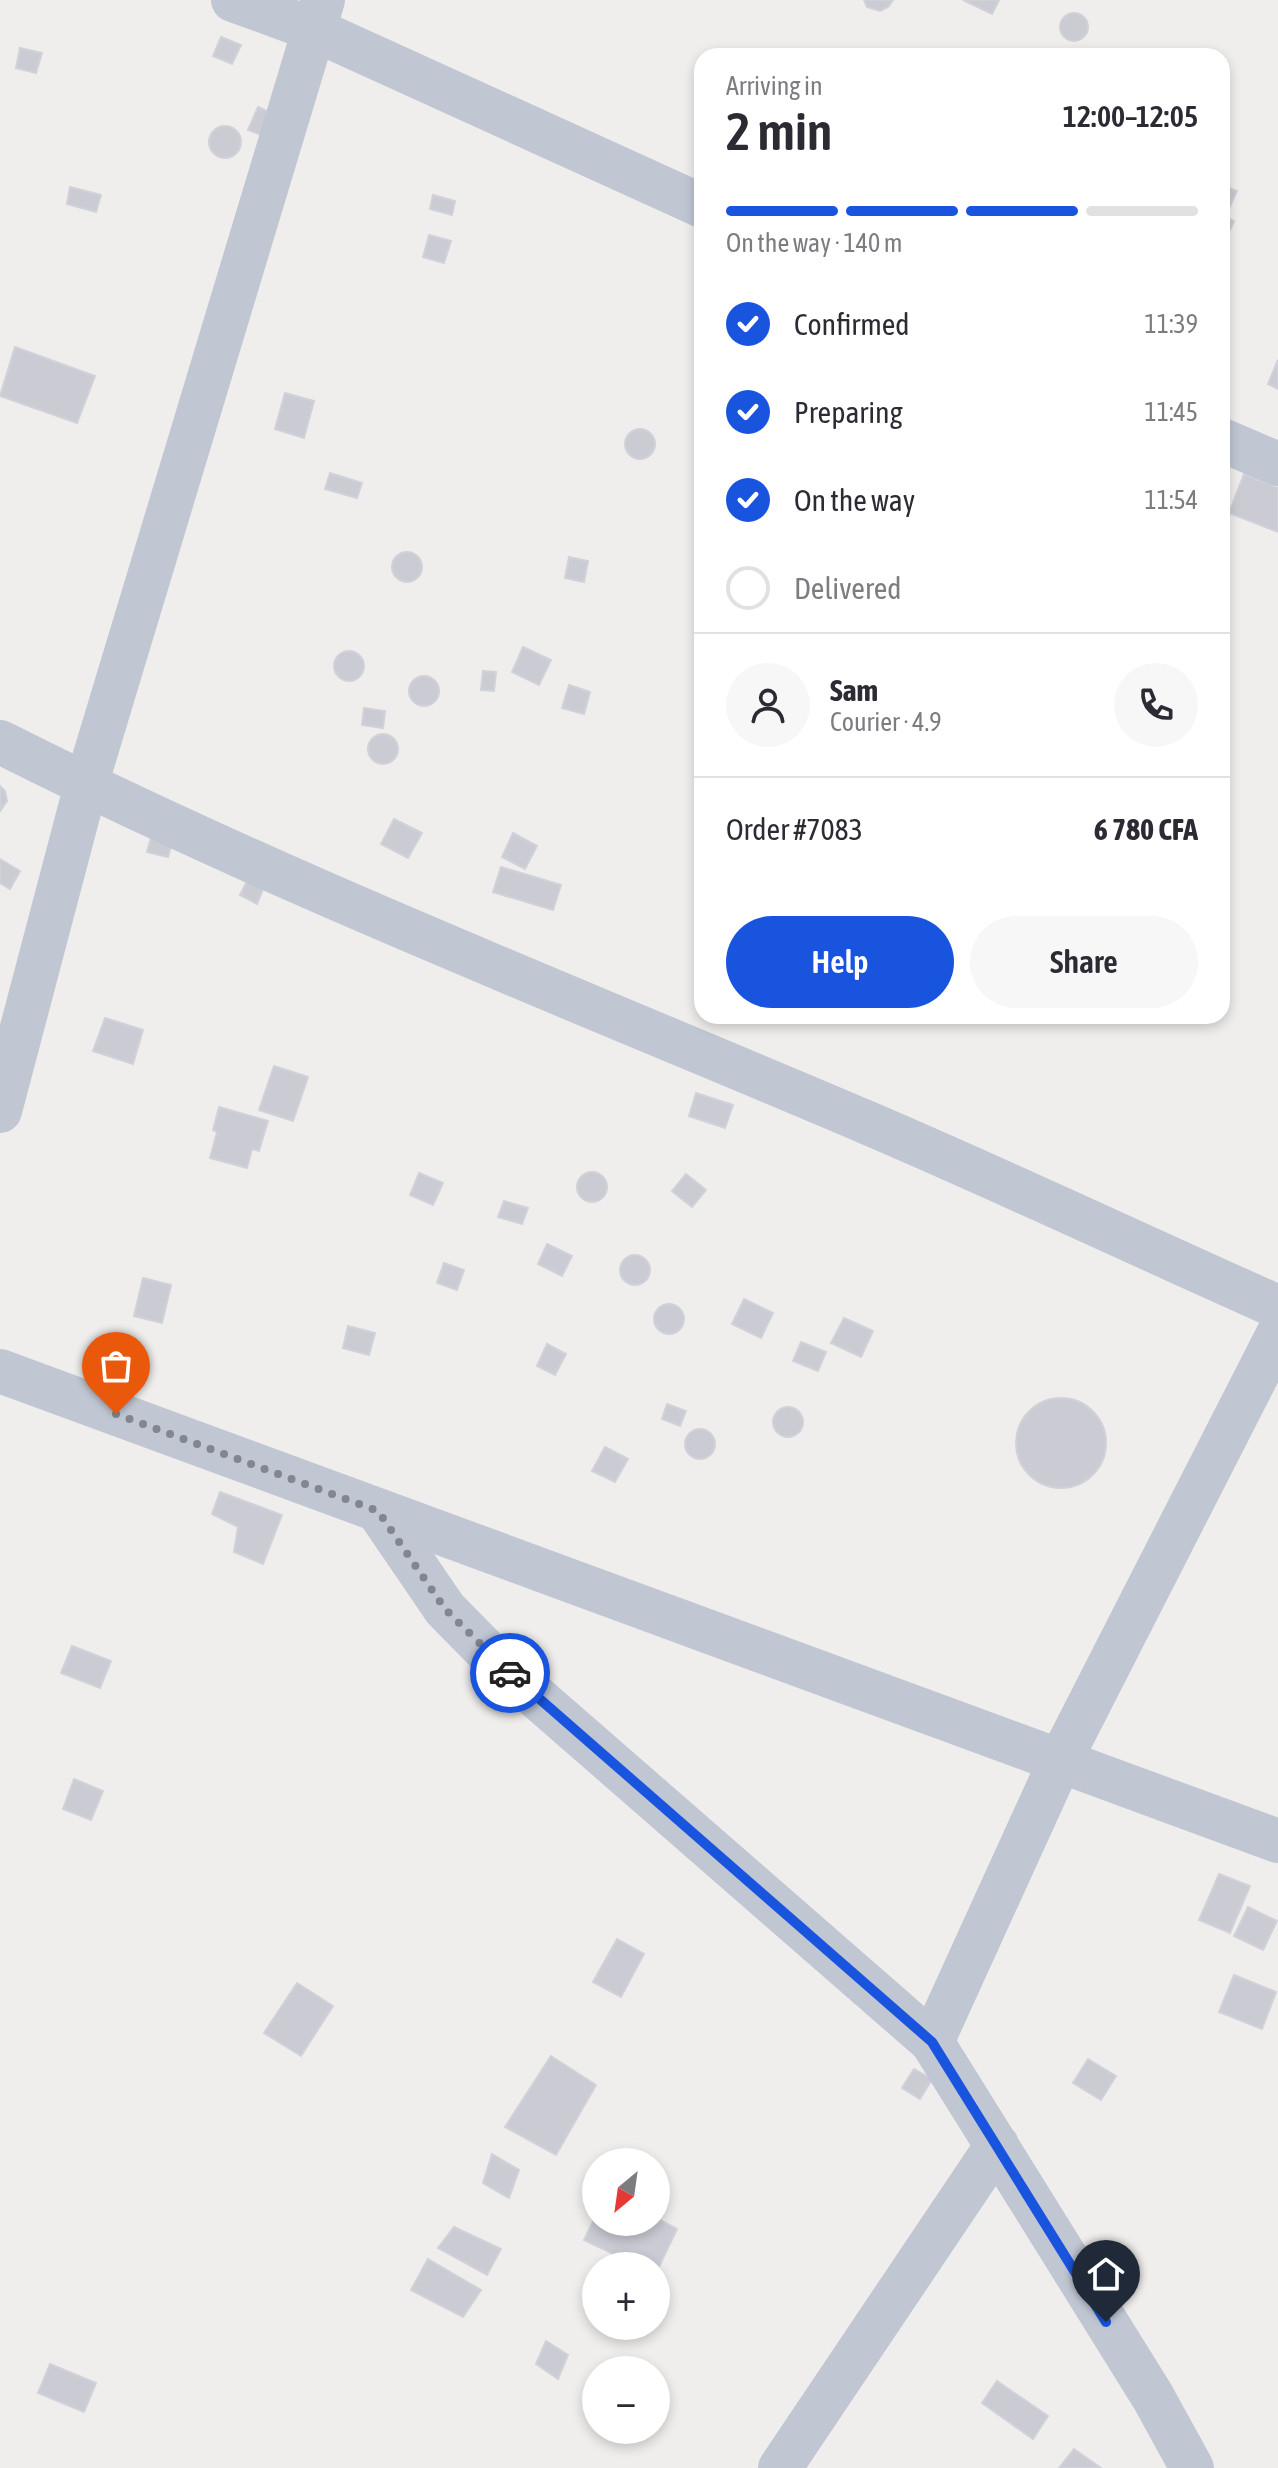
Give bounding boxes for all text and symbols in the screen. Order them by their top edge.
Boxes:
text: Arriving in [726,71,823,101]
text: 12:00–12:05 [1063,99,1198,133]
text: 2 min [726,101,832,161]
text: On the way · 140 m [726,228,903,258]
icon: check [726,302,770,346]
text: Confirmed [794,307,909,341]
text: 11:39 [1144,309,1198,339]
icon: check [726,390,770,434]
text: Preparing [794,395,903,429]
text: 11:45 [1144,397,1198,427]
icon: check [726,478,770,522]
text: On the way [794,483,915,517]
text: 11:54 [1144,485,1198,515]
text: Delivered [794,571,902,605]
button: person [726,663,810,747]
button: phone [1114,663,1198,747]
text: Sam [830,673,878,707]
text: Courier · 4.9 [830,707,941,737]
text: Order #7083 [726,812,863,846]
text: 6 780 CFA [1094,812,1198,846]
button: Help [726,916,954,1008]
button: Share [970,916,1198,1008]
pin [82,1332,150,1414]
icon: bag [94,1344,138,1388]
courier [470,1633,550,1713]
icon: car [488,1651,532,1695]
north arrow [582,2148,670,2236]
map controls [582,2148,670,2444]
pin [1072,2240,1140,2322]
button: + [582,2252,670,2340]
icon: home [1084,2252,1128,2296]
button: − [582,2356,670,2444]

